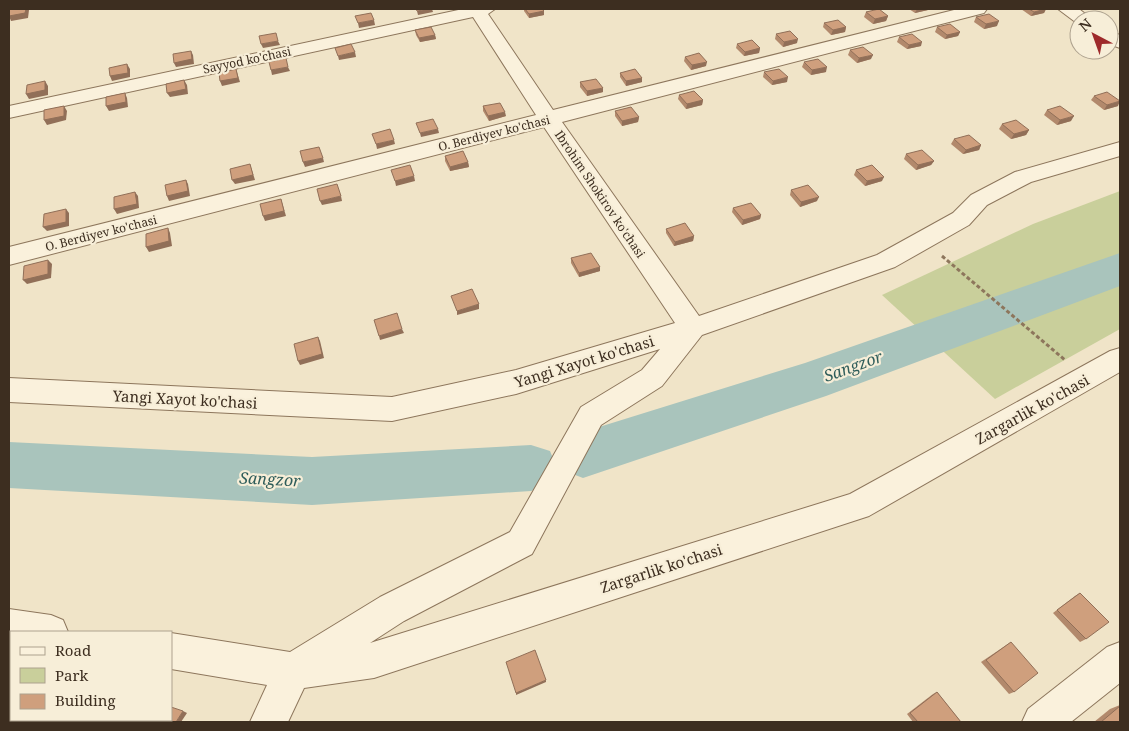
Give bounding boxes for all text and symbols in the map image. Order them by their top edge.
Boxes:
north arrow [1069,10,1119,60]
text: N [1075,14,1096,36]
street label: Sayyod ko'chasi [201,42,293,78]
street label: O. Berdiyev ko'chasi [436,111,552,155]
street label: Ibrohim Shokirov ko'chasi [551,127,649,261]
street label: O. Berdiyev ko'chasi [43,211,159,255]
street label: Yangi Xayot ko'chasi [511,330,656,392]
water label: Sangzor [820,345,886,387]
street label: Zargarlik ko'chasi [972,369,1093,449]
street label: Yangi Xayot ko'chasi [111,385,258,413]
water label: Sangzor [239,466,302,492]
street label: Zargarlik ko'chasi [597,539,725,597]
legend [10,631,172,721]
text: Road [55,640,91,660]
text: Park [55,665,89,685]
text: Building [55,690,116,710]

